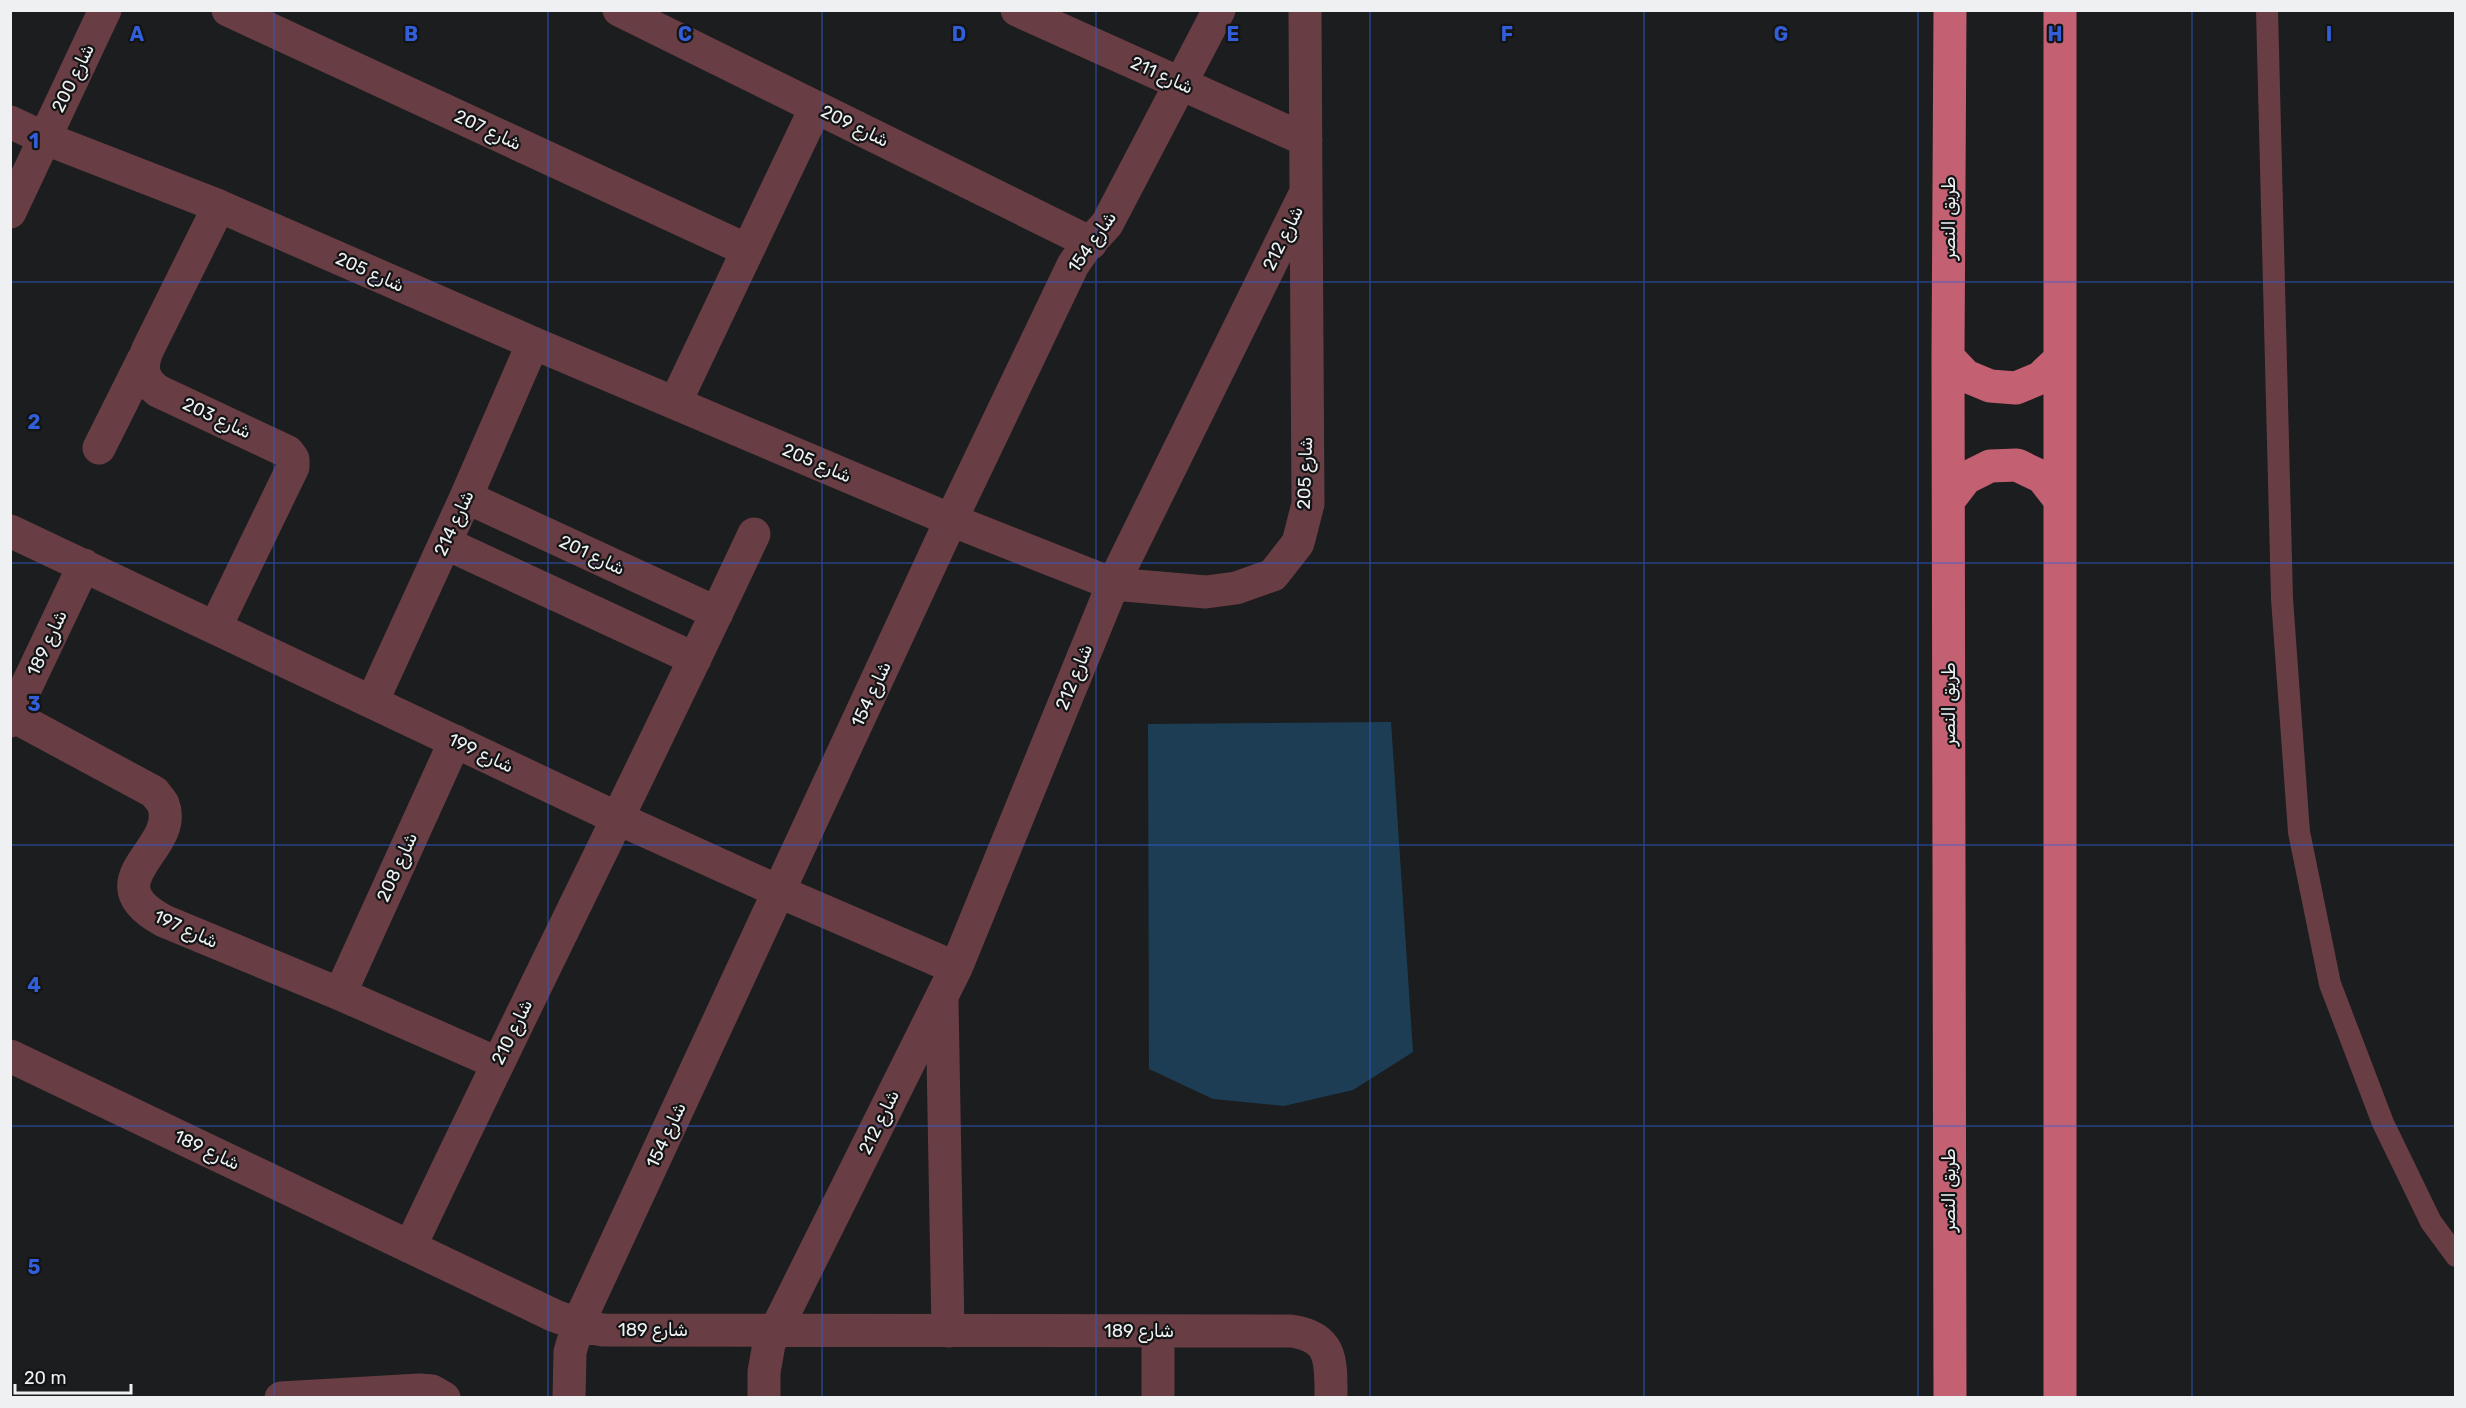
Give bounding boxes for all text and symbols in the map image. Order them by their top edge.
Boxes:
text: A [130,22,145,46]
text: B [404,22,418,46]
text: C [678,22,692,46]
text: D [952,22,966,46]
text: E [1227,22,1239,46]
text: F [1501,22,1513,46]
text: G [1774,22,1788,46]
text: H [2048,22,2062,46]
text: I [2326,22,2332,46]
street label: شارع 200 [47,40,100,116]
street label: شارع 211 [1127,51,1197,99]
street label: شارع 209 [817,100,893,153]
street label: شارع 207 [451,105,525,156]
text: 1 [29,129,39,153]
street label: طريق النصر [1938,176,1960,261]
street label: شارع 212 [1258,202,1309,274]
street label: شارع 154 [1063,207,1122,278]
street label: شارع 205 [332,247,408,298]
street label: شارع 203 [179,393,255,444]
text: 2 [28,410,41,434]
street label: شارع 205 [1293,436,1318,510]
street label: شارع 205 [779,439,855,488]
street label: شارع 214 [429,487,480,560]
street label: شارع 201 [555,530,628,581]
street label: شارع 189 [22,607,73,680]
street label: شارع 212 [1051,641,1098,714]
street label: شارع 154 [846,658,897,731]
street label: طريق النصر [1938,662,1960,747]
text: 3 [27,692,41,716]
street label: شارع 199 [444,728,517,779]
street label: شارع 208 [372,829,423,906]
street label: شارع 197 [150,905,221,954]
text: 4 [27,973,41,997]
street label: شارع 210 [487,996,538,1069]
street label: شارع 212 [854,1086,905,1158]
street label: شارع 154 [641,1099,692,1172]
street label: شارع 189 [170,1125,243,1176]
street label: طريق النصر [1938,1148,1960,1233]
text: 5 [28,1255,41,1279]
street label: شارع 189 [618,1319,688,1342]
street label: شارع 189 [1104,1320,1174,1343]
scale bar [15,1357,130,1395]
text: 20 m [24,1367,66,1389]

